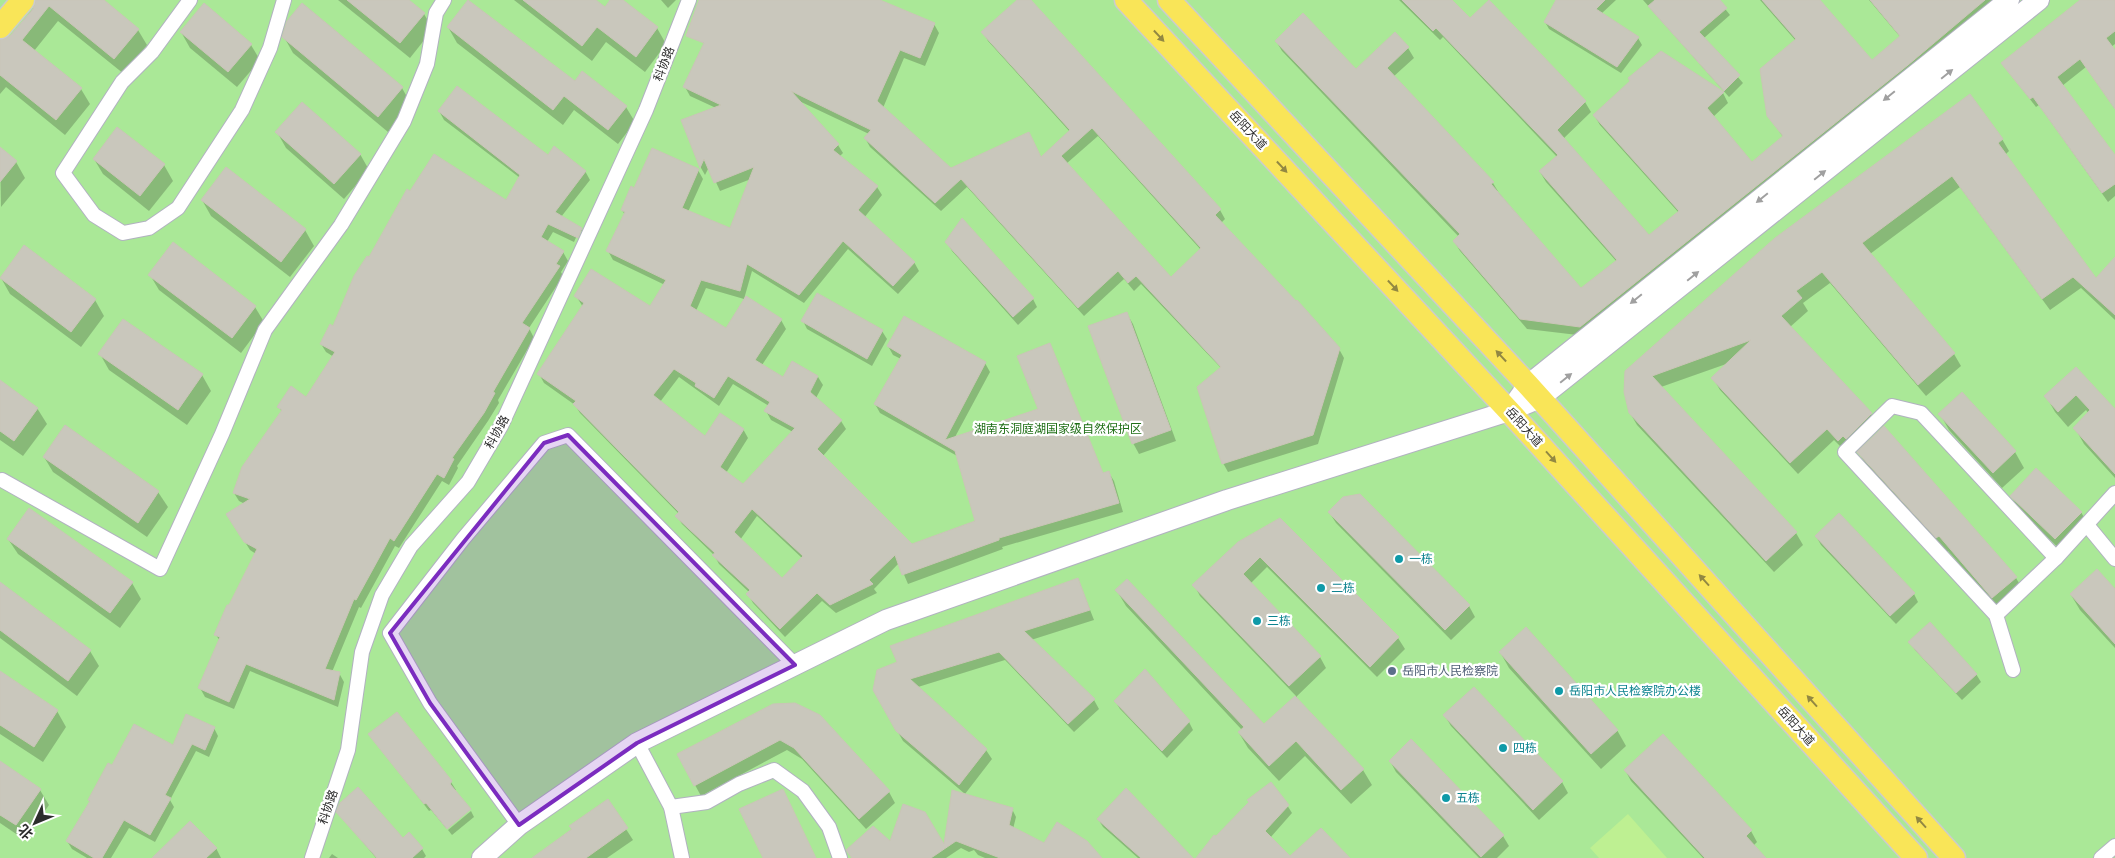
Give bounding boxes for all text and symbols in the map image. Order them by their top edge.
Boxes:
one-way arrow [1153,29,1165,41]
street label: 科协路 [649,44,678,84]
one-way arrow [1940,68,1953,79]
one-way arrow [1883,91,1896,102]
street label: 岳阳大道 [1226,106,1271,153]
one-way arrow [1276,161,1288,173]
one-way arrow [1813,170,1826,180]
one-way arrow [1756,192,1769,203]
one-way arrow [1686,271,1699,282]
one-way arrow [1387,280,1399,292]
one-way arrow [1629,294,1642,305]
one-way arrow [1495,350,1507,362]
one-way arrow [1559,372,1572,383]
street label: 岳阳大道 [1502,403,1547,450]
street label: 科协路 [480,412,513,452]
park label: 湖南东洞庭湖国家级自然保护区 [974,420,1142,437]
one-way arrow [1545,450,1557,462]
place label: 一栋 [1409,550,1433,567]
marker: 一栋 [1393,553,1405,565]
one-way arrow [1698,575,1710,587]
place label: 二栋 [1331,579,1355,596]
marker: 二栋 [1315,582,1327,594]
place label: 三栋 [1267,612,1291,629]
marker: 三栋 [1251,615,1263,627]
place label: 岳阳市人民检察院 [1402,662,1498,679]
marker: 岳阳市人民检察院 [1386,665,1398,677]
place label: 岳阳市人民检察院办公楼 [1569,682,1701,699]
marker: 岳阳市人民检察院办公楼 [1553,685,1565,697]
one-way arrow [1807,694,1818,707]
street label: 岳阳大道 [1774,702,1819,749]
place label: 四栋 [1513,739,1537,756]
marker: 四栋 [1497,742,1509,754]
street label: 科协路 [314,787,341,827]
place label: 五栋 [1456,789,1480,806]
marker: 五栋 [1440,792,1452,804]
north arrow [10,798,60,848]
one-way arrow [1915,816,1927,828]
text: 北 [14,820,38,844]

